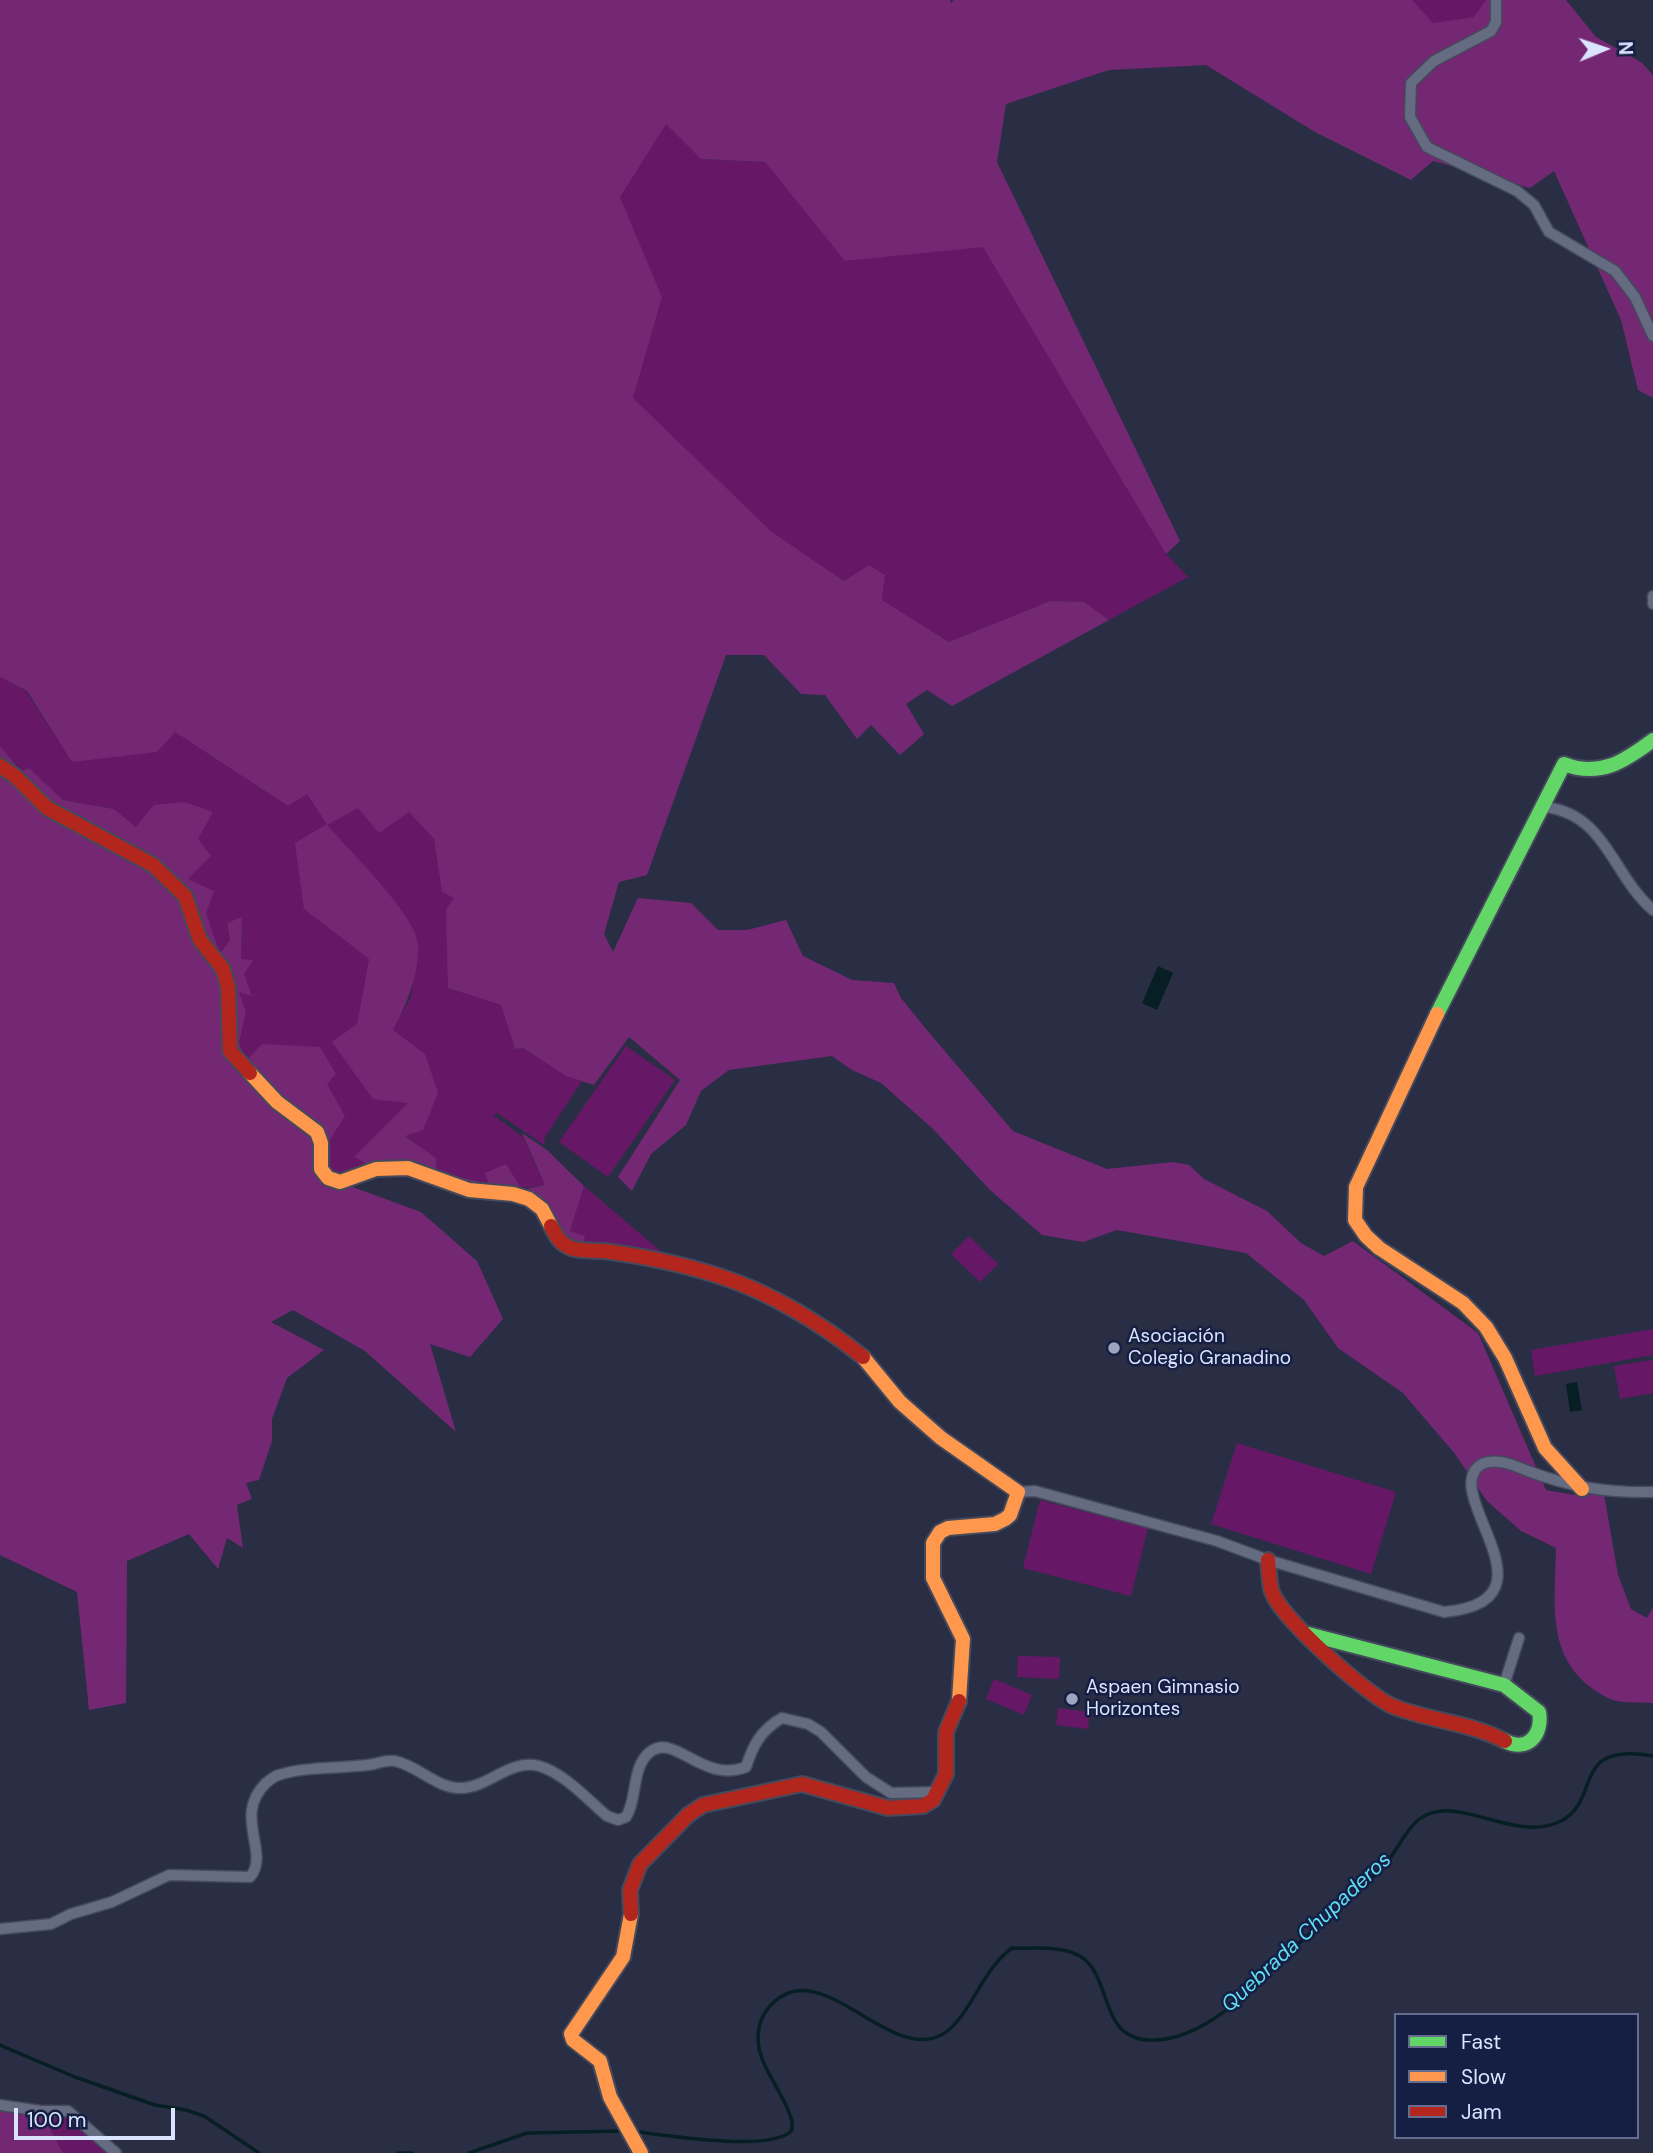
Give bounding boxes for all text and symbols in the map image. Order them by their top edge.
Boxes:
north arrow [1569,14,1639,84]
text: N [1613,41,1638,56]
place label: Asociación Colegio Granadino [1128,1326,1291,1370]
marker: Asociación Colegio Granadino [1106,1340,1122,1356]
place label: Aspaen Gimnasio Horizontes [1086,1677,1240,1721]
marker: Aspaen Gimnasio Horizontes [1064,1691,1080,1707]
water label: Quebrada Chupaderos [1217,1848,1397,2018]
legend [1394,2013,1639,2139]
text: Fast [1461,2028,1501,2056]
text: Slow [1461,2063,1506,2091]
scale bar [18,2094,178,2138]
text: Jam [1461,2098,1502,2126]
text: 100 m [27,2106,87,2134]

